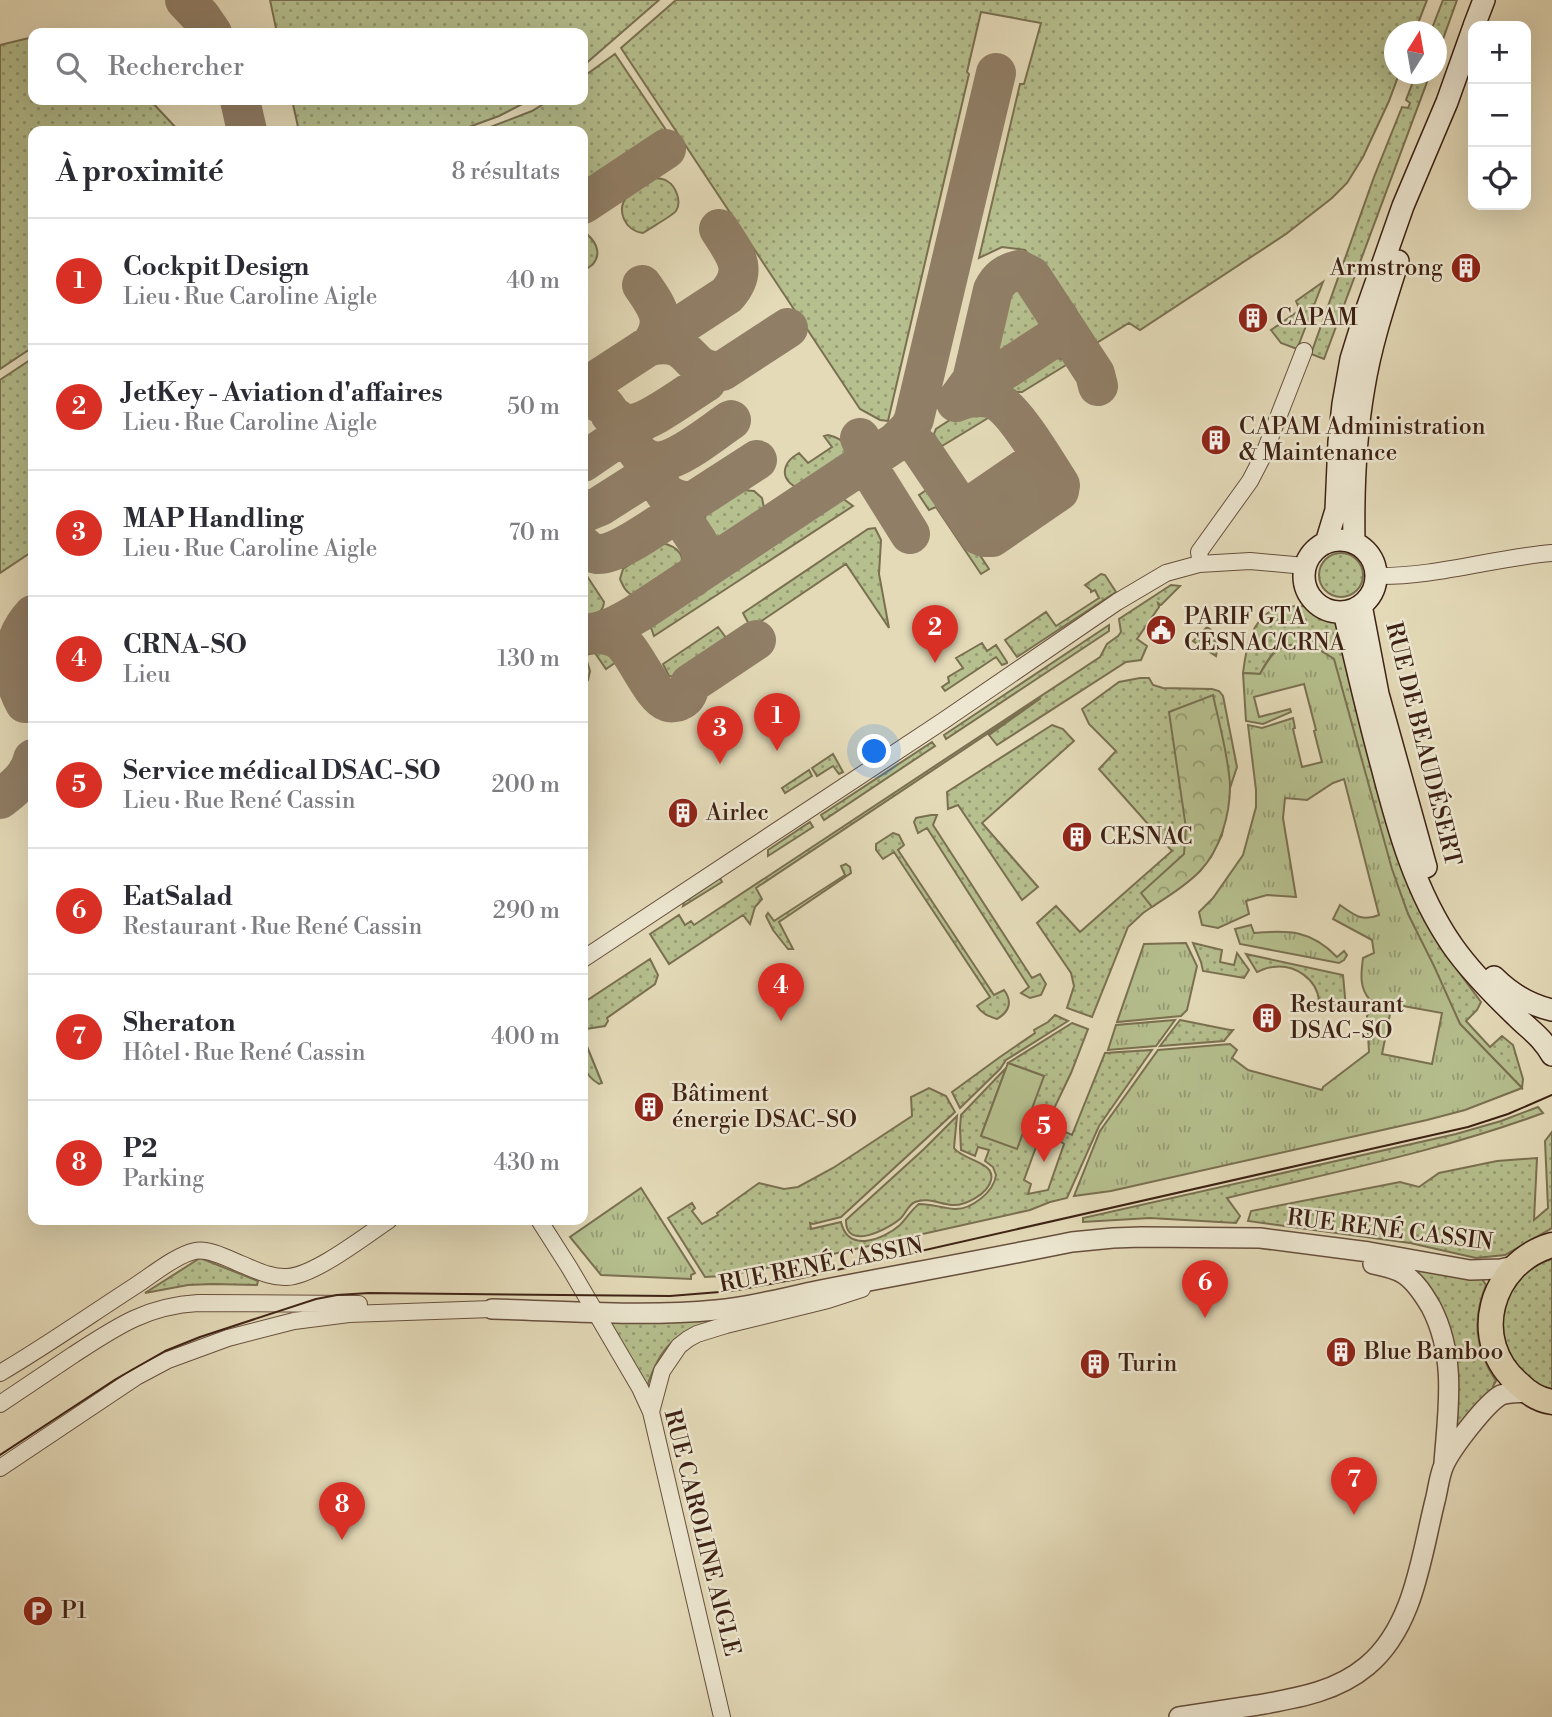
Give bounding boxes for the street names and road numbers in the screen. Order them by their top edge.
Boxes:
street label: RUE DE BEAUDÉSERT [1379,619,1469,869]
street label: RUE RENÉ CASSIN [1285,1201,1495,1257]
street label: RUE RENÉ CASSIN [716,1230,925,1299]
street label: RUE CAROLINE AIGLE [658,1407,746,1659]

